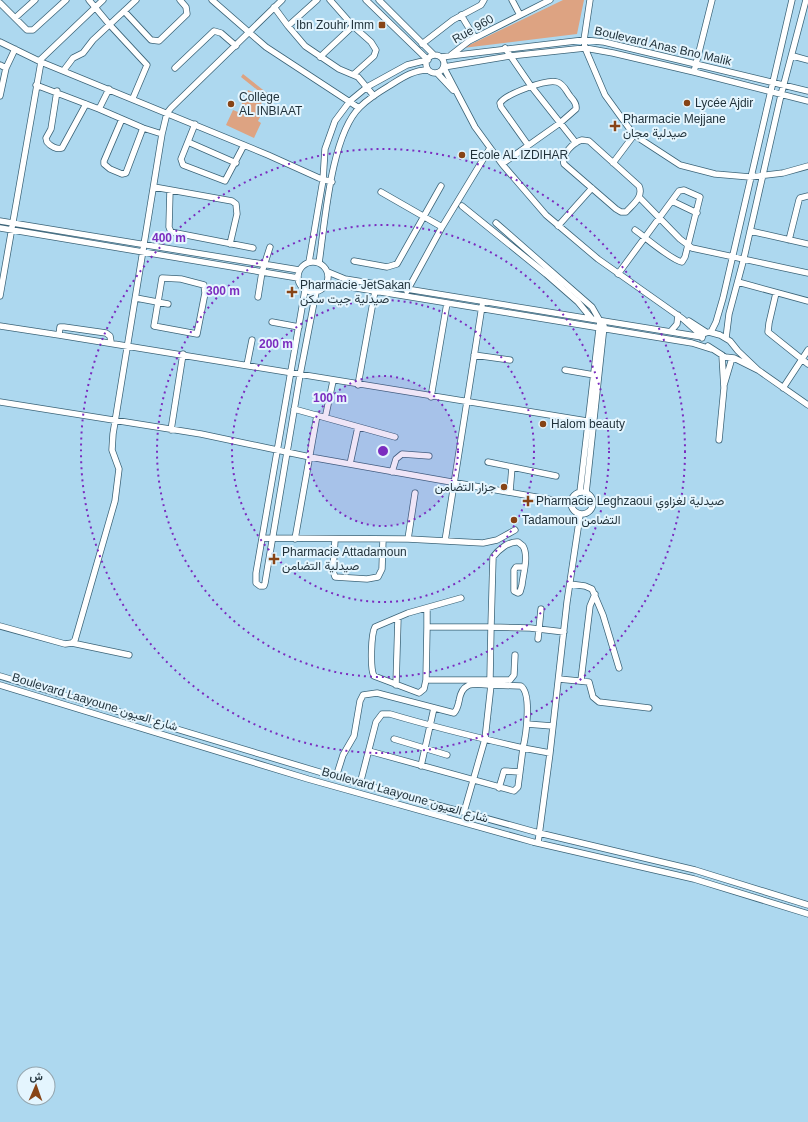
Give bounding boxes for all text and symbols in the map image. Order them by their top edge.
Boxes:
street label: Rue 960 [450,11,496,46]
place label: Ibn Zouhr Imm [296,18,374,32]
marker: Ibn Zouhr Imm [377,20,387,30]
street label: Boulevard Anas Bno Malik [593,23,734,69]
place label: Collège AL INBIAAT [239,90,303,118]
place label: Lycée Ajdir [695,96,753,110]
marker: Lycée Ajdir [682,98,692,108]
marker: Collège AL INBIAAT [226,99,236,109]
place label: Pharmacie Mejjane صيدلية مجان [623,112,726,140]
marker: Pharmacie Mejjane صيدلية مجان [610,121,620,131]
place label: Ecole AL IZDIHAR [470,148,569,162]
marker: Ecole AL IZDIHAR [457,150,467,160]
text: 400 m [152,231,186,245]
place label: Pharmacie JetSakan صيدلية جيت سكن [300,278,411,307]
text: 300 m [206,284,240,298]
marker: Pharmacie JetSakan صيدلية جيت سكن [287,287,297,297]
text: 200 m [259,337,293,351]
text: 100 m [313,391,347,405]
place label: Halom beauty [551,417,625,431]
marker: Halom beauty [538,419,548,429]
centre of rings [376,444,390,458]
place label: جزار التضامن [435,480,496,495]
marker: جزار التضامن [499,482,509,492]
place label: Pharmacie Leghzaoui صيدلية لغزاوي [536,494,724,511]
marker: Pharmacie Leghzaoui صيدلية لغزاوي [523,496,533,506]
place label: Tadamoun التضامن [522,513,620,528]
marker: Tadamoun التضامن [509,515,519,525]
place label: Pharmacie Attadamoun صيدلية التضامن [282,545,407,574]
marker: Pharmacie Attadamoun صيدلية التضامن [269,554,279,564]
street label: Boulevard Laayoune شارع العيون [10,670,180,736]
street label: Boulevard Laayoune شارع العيون [320,765,490,827]
north arrow [16,1066,56,1106]
text: ش [29,1070,43,1083]

